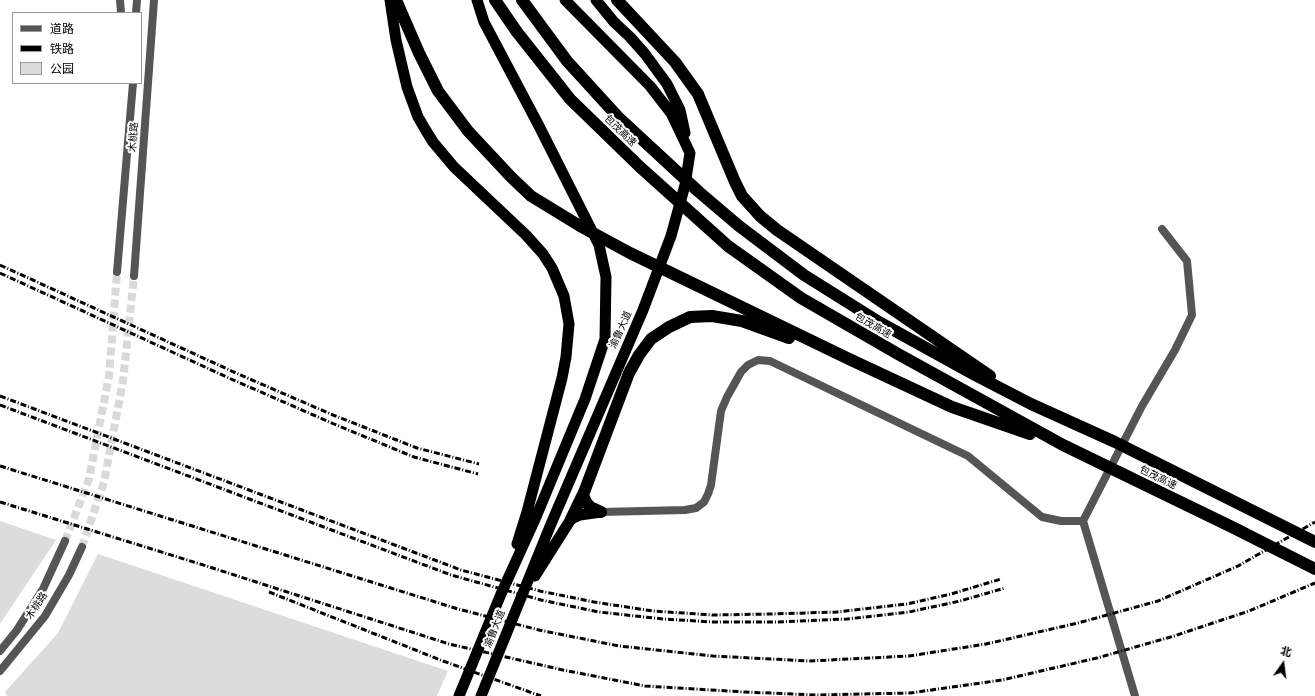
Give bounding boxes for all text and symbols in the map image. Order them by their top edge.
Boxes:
legend [12,12,142,84]
text: 道路 [50,22,74,37]
text: 铁路 [50,42,74,57]
text: 公园 [50,62,74,77]
street label: 包茂高速 [601,113,639,149]
street label: 木桃路 [127,122,141,152]
street label: 渝鲁大道 [607,309,635,351]
street label: 包茂高速 [853,311,893,341]
street label: 包茂高速 [1137,464,1179,492]
street label: 木桃路 [24,590,50,622]
street label: 渝鲁大道 [482,608,508,650]
north arrow [1263,644,1303,684]
text: 北 [1279,644,1293,660]

